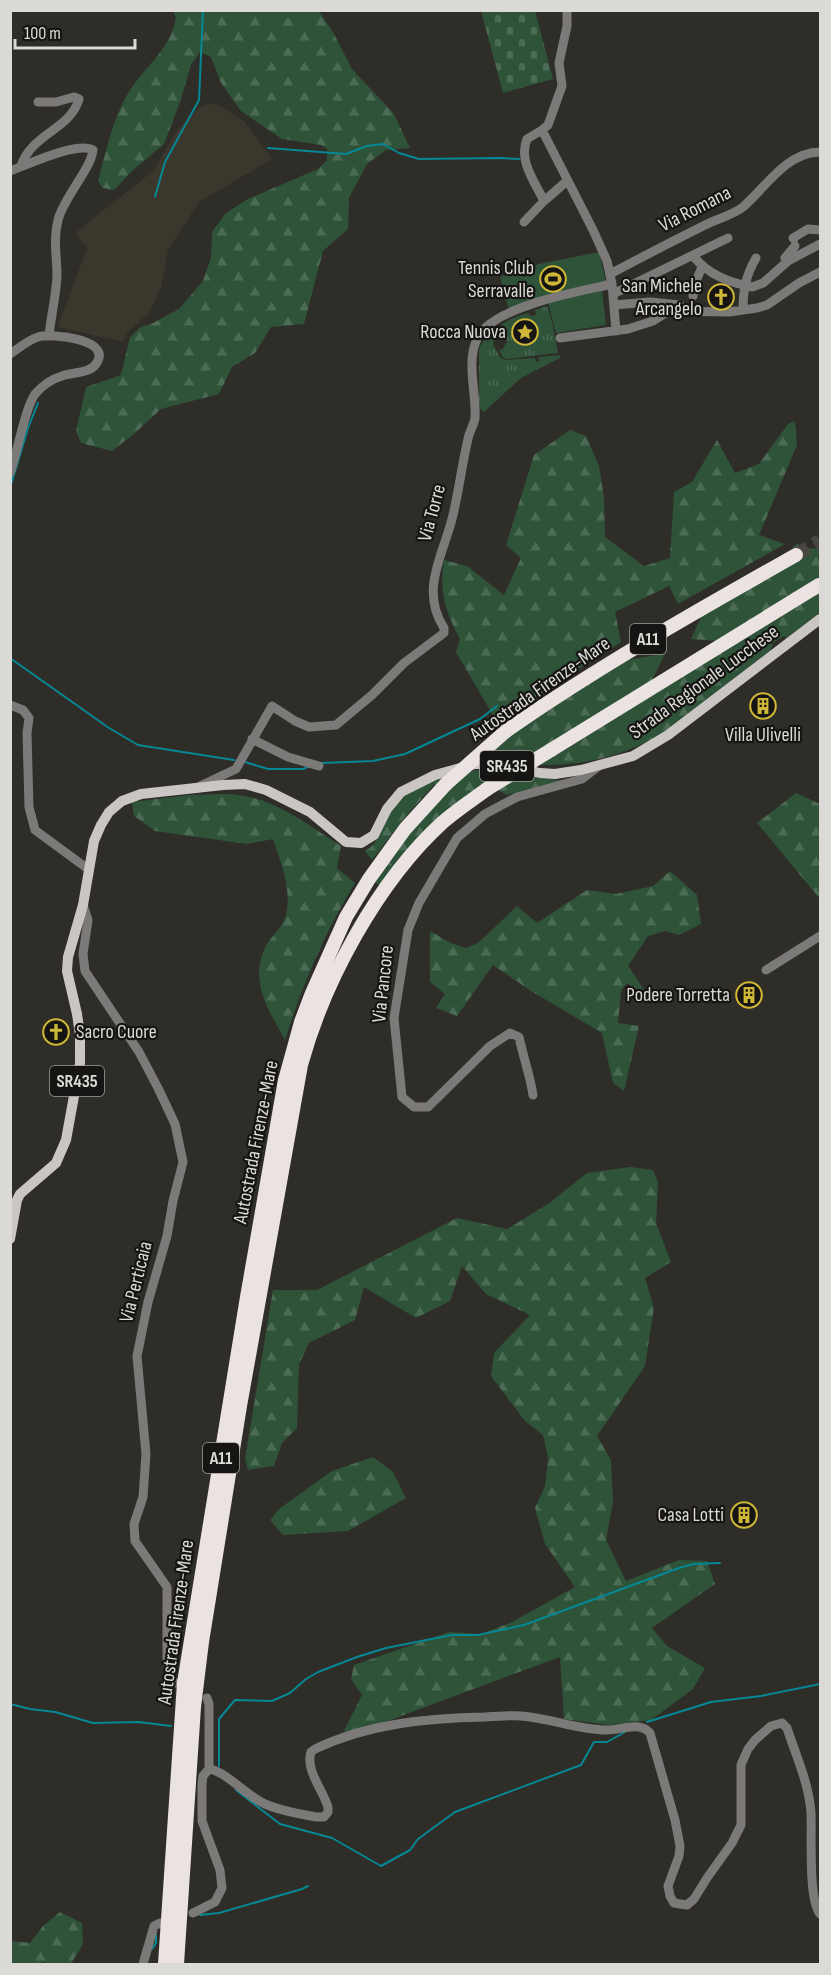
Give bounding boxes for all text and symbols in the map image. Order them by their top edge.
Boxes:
scale bar [15,12,135,50]
text: 100 m [24,23,61,44]
street label: Via Romana [655,181,735,237]
place label: Tennis Club Serravalle [458,256,534,303]
sports icon: Tennis Club Serravalle [538,264,568,294]
place label: San Michele Arcangelo [622,274,702,321]
church icon: San Michele Arcangelo [706,282,736,312]
place icon: Rocca Nuova [510,317,540,347]
place label: Rocca Nuova [420,320,506,344]
street label: Via Torre [413,482,451,544]
street label: Strada Regionale Lucchese [625,620,783,744]
road number: A11 [630,624,666,654]
street label: Autostrada Firenze-Mare [464,632,615,747]
building icon: Villa Ulivelli [748,691,778,721]
place label: Villa Ulivelli [725,723,801,747]
road number: SR435 [480,751,534,781]
street label: Via Pancore [367,944,399,1024]
building icon: Podere Torretta [734,980,764,1010]
place label: Podere Torretta [626,983,730,1007]
church icon: Sacro Cuore [41,1017,71,1047]
place label: Sacro Cuore [76,1020,157,1044]
street label: Autostrada Firenze-Mare [228,1058,284,1227]
road number: SR435 [50,1066,104,1096]
street label: Via Perticaia [114,1239,158,1325]
road number: A11 [203,1443,239,1473]
building icon: Casa Lotti [729,1500,759,1530]
place label: Casa Lotti [658,1503,724,1527]
street label: Autostrada Firenze-Mare [152,1538,199,1707]

